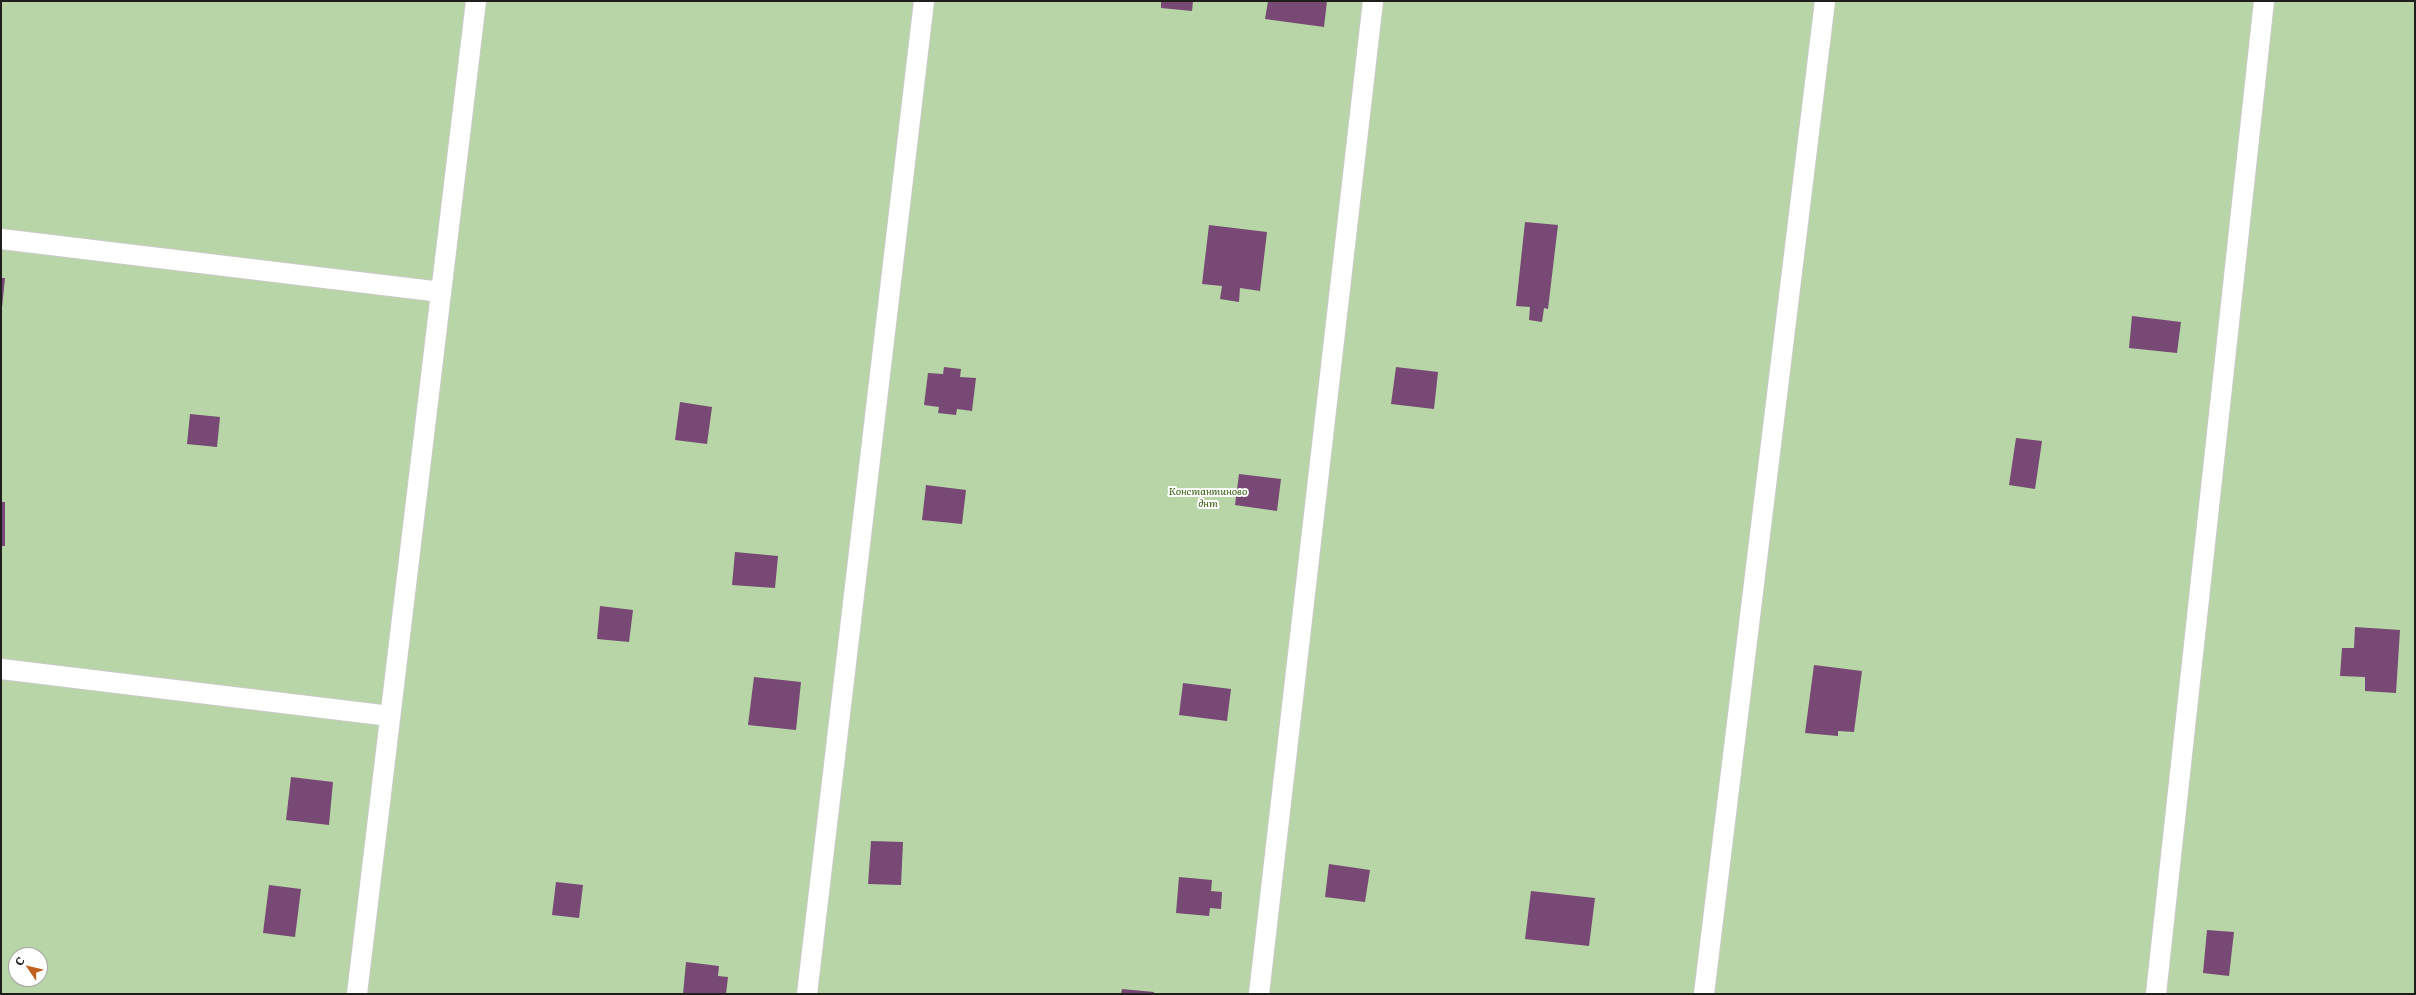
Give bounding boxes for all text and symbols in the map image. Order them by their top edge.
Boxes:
park label: Константиново днт [1169,486,1247,510]
north arrow [8,947,48,987]
text: С [10,953,28,968]

